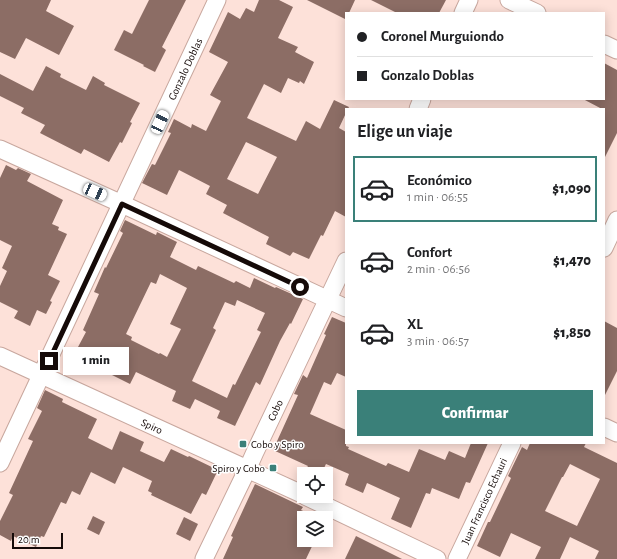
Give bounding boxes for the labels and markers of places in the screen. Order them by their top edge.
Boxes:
marker: Cobo y Spiro [238,439,248,449]
place label: Cobo y Spiro [251,439,304,450]
place label: Spiro y Cobo [212,463,265,474]
marker: Spiro y Cobo [268,463,278,473]

